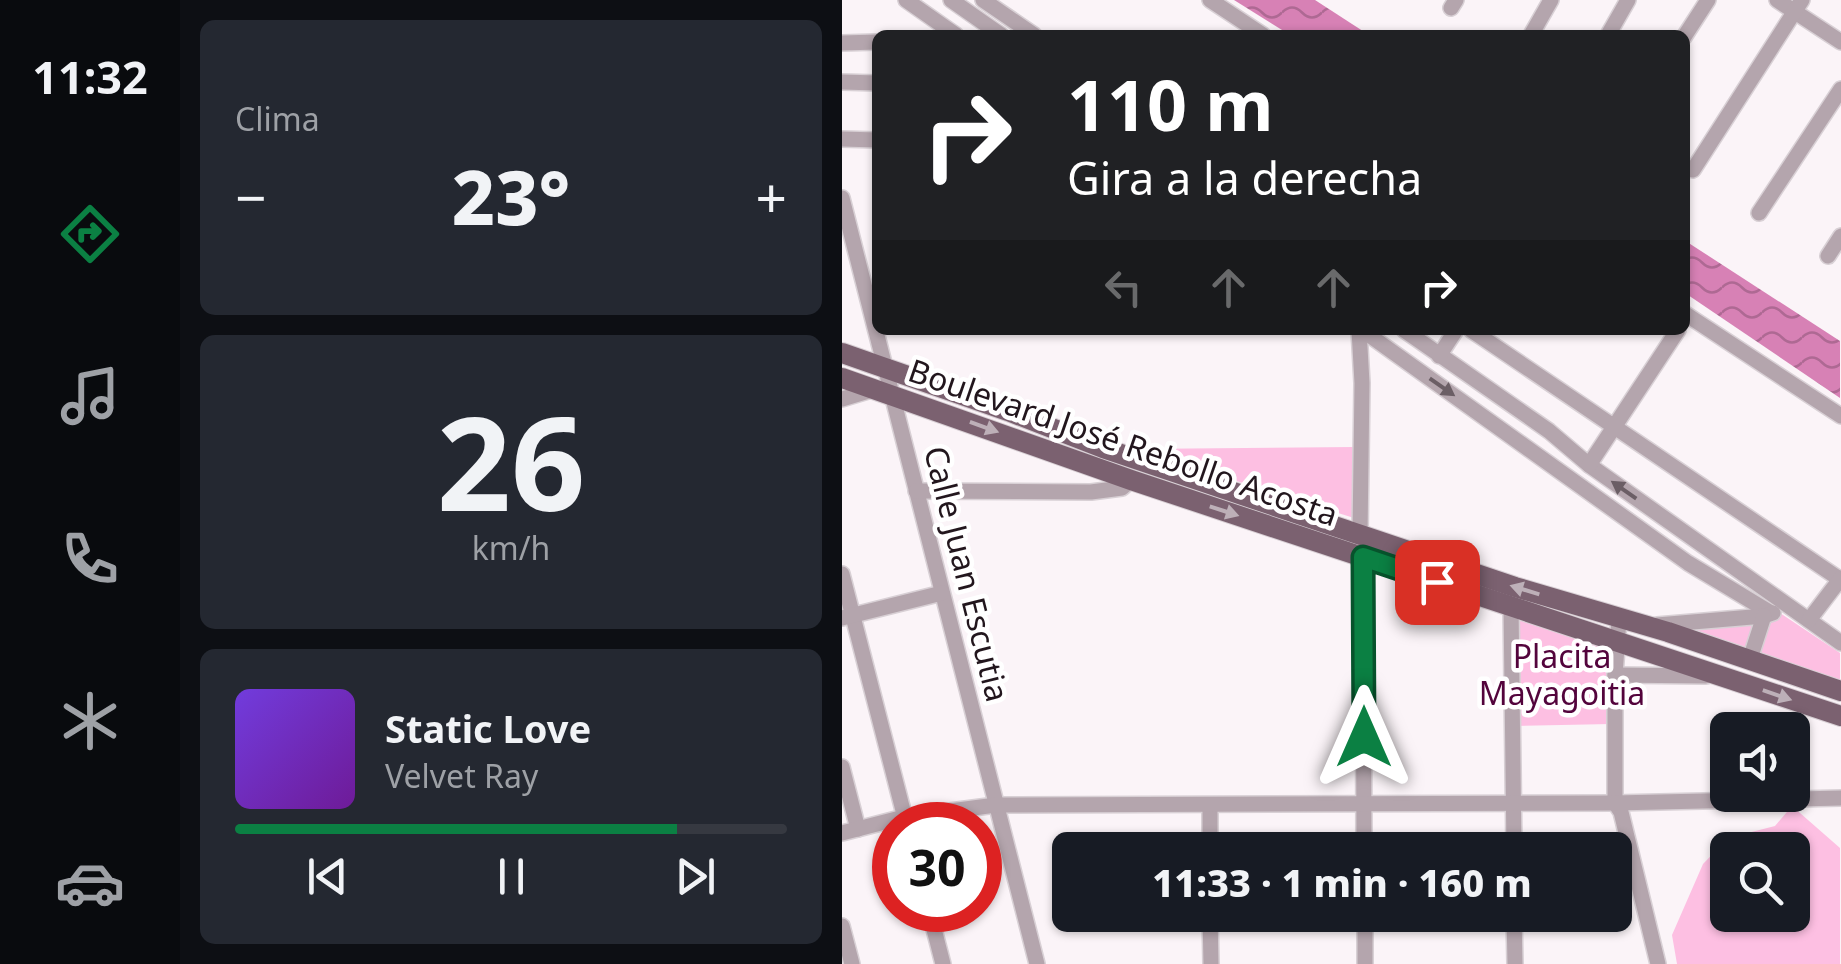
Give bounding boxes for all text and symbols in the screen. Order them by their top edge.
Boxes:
text: 11:32 [32,46,148,107]
text: 110 m [1067,56,1274,152]
icon: right [902,70,1032,200]
text: Clima [235,97,320,140]
text: 23° [452,145,570,247]
text: Gira a la derecha [1067,147,1422,208]
text: − [235,159,266,234]
text: + [756,159,787,234]
icon: directions [55,199,125,269]
icon: left [1096,260,1151,315]
icon: ahead [1201,260,1256,315]
icon: ahead [1306,260,1361,315]
icon: right [1411,260,1466,315]
street label: Boulevard José Rebollo Acosta [903,348,1344,535]
icon: music [55,361,125,431]
text: 26 [437,372,585,549]
one-way arrow [1428,376,1455,396]
one-way arrow [969,420,999,435]
street label: Calle Juan Escutia [915,442,1020,706]
one-way arrow [1611,481,1637,500]
one-way arrow [1209,504,1239,519]
icon: phone [55,524,125,594]
text: km/h [472,526,550,569]
pin [1395,540,1480,625]
icon: arrive [1410,555,1465,610]
one-way arrow [1510,582,1540,597]
park label: Placita Mayagoitia [1479,634,1645,714]
position arrow [1312,685,1416,789]
icon: climate [55,686,125,756]
one-way arrow [1762,688,1792,703]
text: Static Love [385,702,591,754]
map controls [1710,712,1810,932]
button: sound [1710,712,1810,812]
text: Velvet Ray [385,754,538,797]
speed limit sign: 30 [872,802,1002,932]
button: search [1710,832,1810,932]
icon: car [55,848,125,918]
icon: previous [300,849,355,904]
icon: pause [484,849,539,904]
icon: next [668,849,723,904]
text: 11:33 · 1 min · 160 m [1152,856,1532,908]

